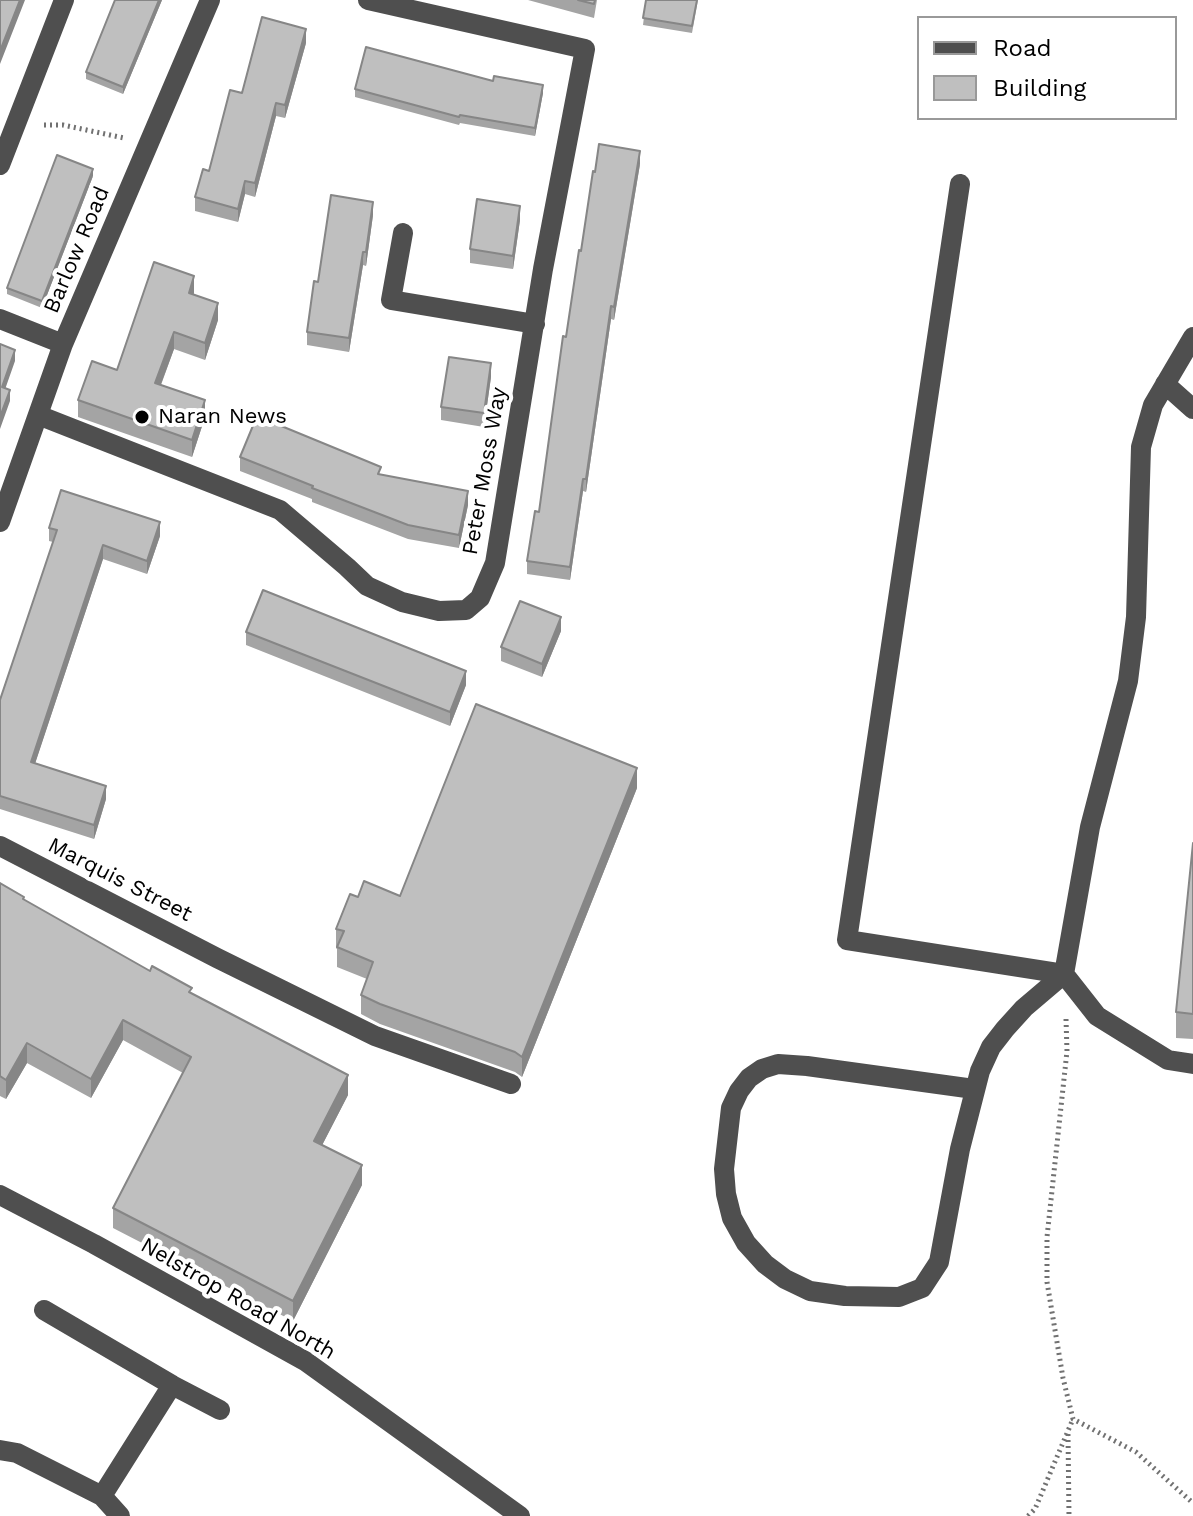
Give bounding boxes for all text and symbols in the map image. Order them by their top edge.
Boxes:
legend [917,16,1177,120]
text: Road [993,34,1052,62]
text: Building [993,74,1086,102]
street label: Barlow Road [38,183,116,317]
street label: Peter Moss Way [457,385,513,557]
place label: Naran News [158,404,287,430]
marker: Naran News [133,408,151,426]
street label: Marquis Street [43,832,197,928]
street label: Nelstrop Road North [136,1232,340,1366]

